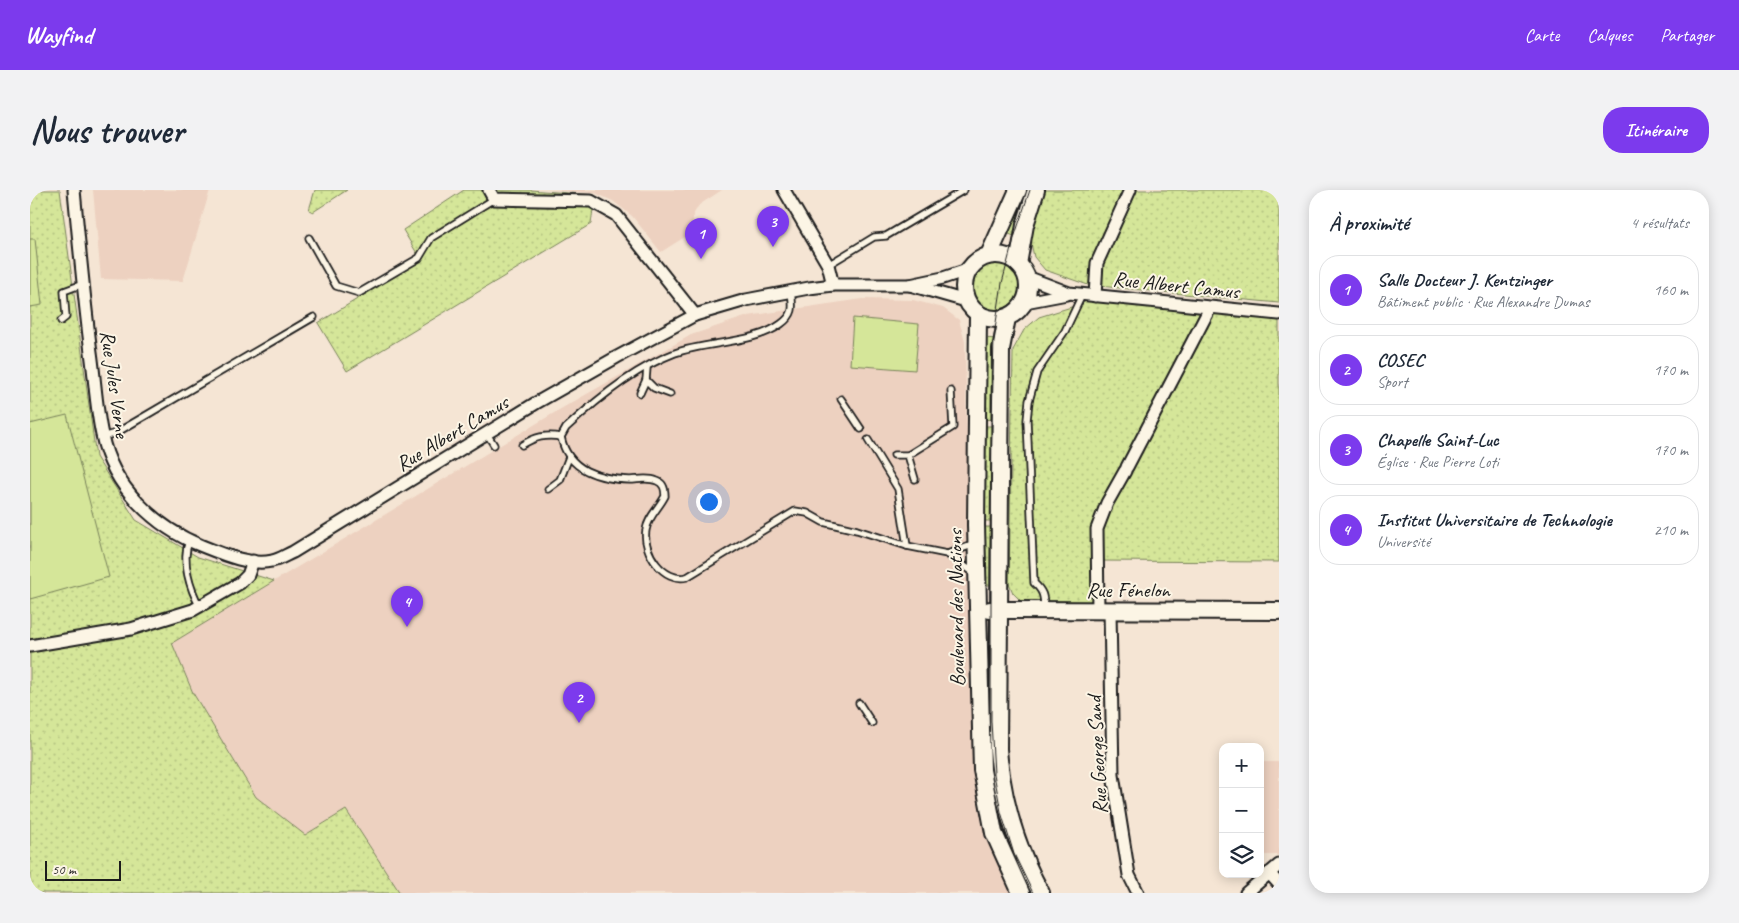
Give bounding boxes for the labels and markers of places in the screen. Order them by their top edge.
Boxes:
pin: 3 [757,206,789,247]
pin: 1 [685,218,717,259]
pin: 4 [391,586,423,627]
pin: 2 [563,682,595,723]

